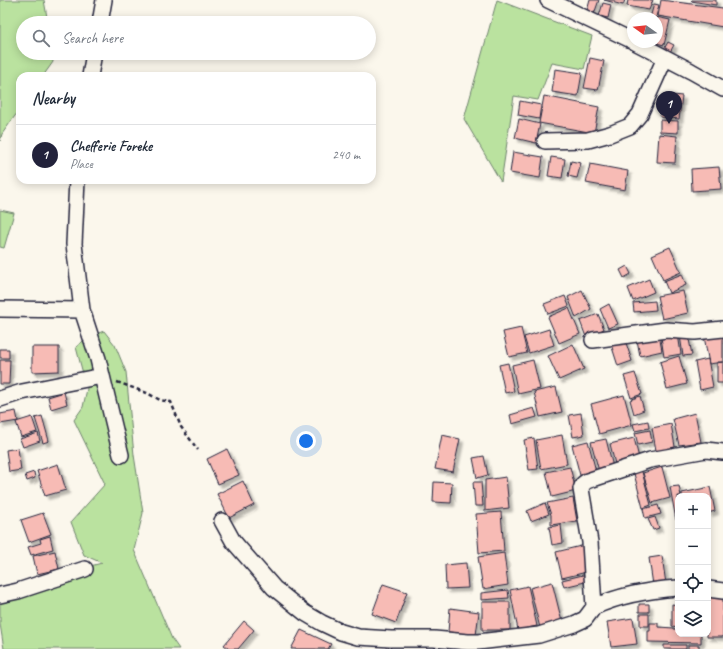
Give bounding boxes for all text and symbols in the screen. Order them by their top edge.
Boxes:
north arrow [627,12,663,48]
search box [16,16,376,60]
icon: search [30,27,52,49]
text: Search here [62,29,123,48]
text: Nearby [32,88,75,109]
pin: 1 [656,91,682,124]
text: Chefferie Foreke [70,137,152,156]
text: 1 [42,147,48,163]
text: 240 m [332,147,360,163]
text: Place [70,156,93,172]
your location [296,431,316,451]
map controls [675,493,711,637]
button: + [675,493,711,529]
button: − [675,529,711,565]
button: locate [675,565,711,601]
button: layers [675,601,711,637]

